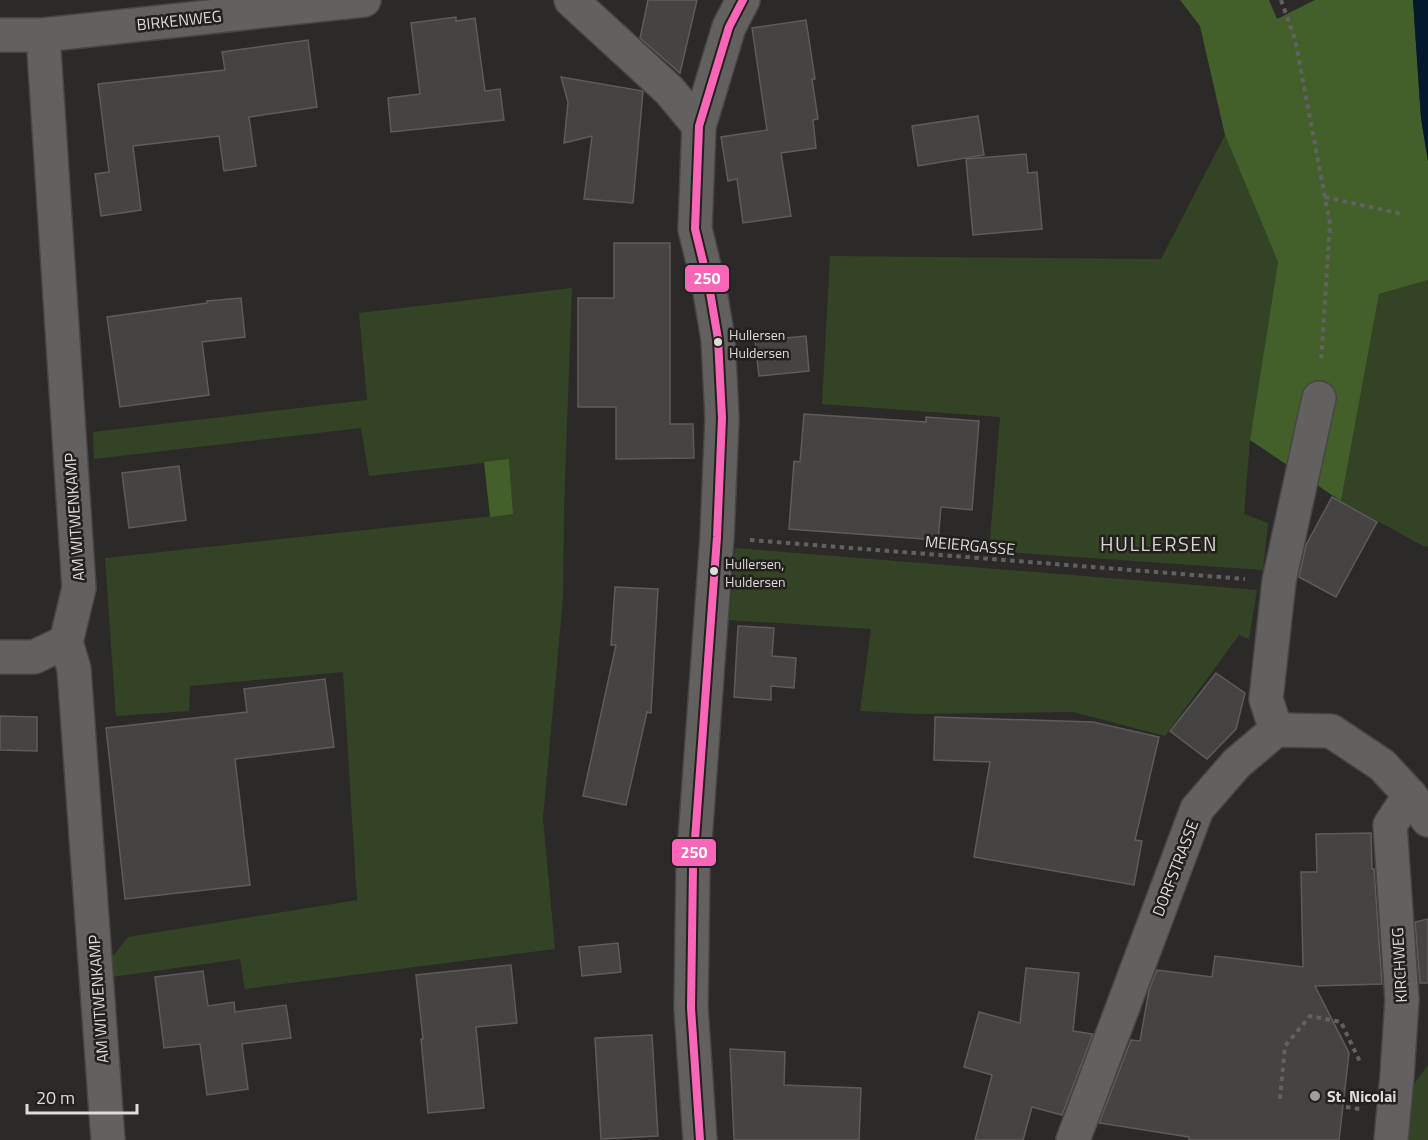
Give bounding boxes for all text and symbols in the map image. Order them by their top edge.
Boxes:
street label: BIRKENWEG [135,4,223,36]
line badge: 250 [684,264,730,293]
text: 250 [694,266,720,290]
place label: Hullersen Huldersen [729,324,790,363]
marker: Hullersen Huldersen [712,336,724,348]
street label: AM WITWENKAMP [58,452,90,582]
district label: HULLERSEN [1100,528,1218,559]
street label: MEIERGASSE [924,529,1016,561]
place label: Hullersen, Huldersen [725,553,786,592]
marker: Hullersen, Huldersen [708,565,720,577]
street label: DORFSTRASSE [1146,816,1204,920]
line badge: 250 [671,838,717,867]
text: 250 [681,840,707,864]
street label: KIRCHWEG [1385,927,1413,1003]
street label: AM WITWENKAMP [82,934,114,1064]
scale bar [27,1077,136,1115]
text: 20 m [36,1084,75,1111]
place label: St. Nicolai [1327,1084,1397,1108]
marker: St. Nicolai [1308,1089,1322,1103]

